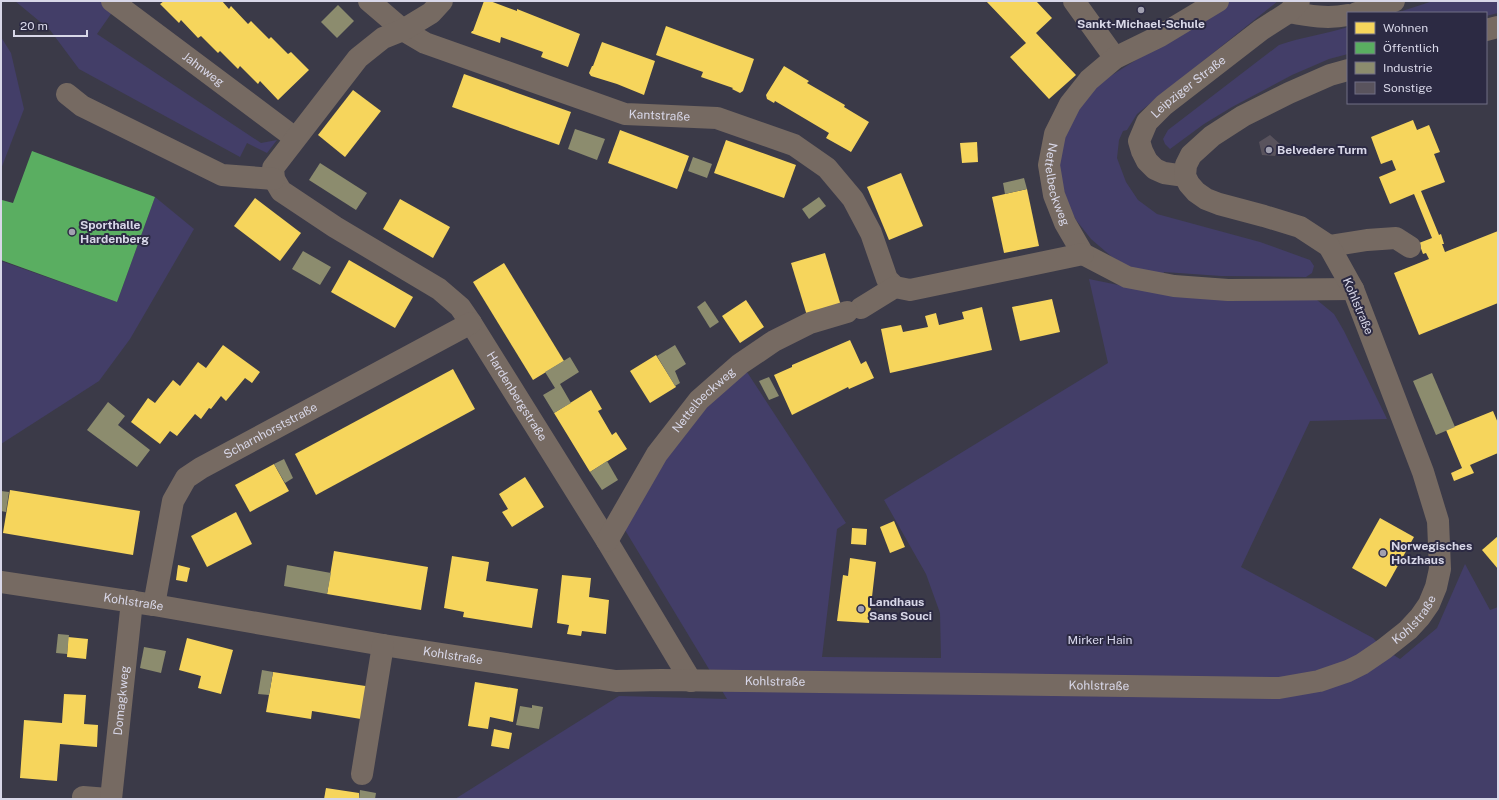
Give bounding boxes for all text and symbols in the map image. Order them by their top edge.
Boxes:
marker: Sankt-Michael-Schule [1136,5,1146,15]
scale bar [14,12,87,38]
legend [1347,12,1487,104]
place label: Sankt-Michael-Schule [1077,17,1205,31]
text: 20 m [20,19,48,33]
text: Wohnen [1383,21,1428,35]
text: Öffentlich [1383,41,1439,55]
street label: Jahnweg [180,49,227,89]
street label: Leipziger Straße [1148,53,1229,121]
text: Industrie [1383,61,1433,75]
text: Sonstige [1383,81,1433,95]
street label: Kantstraße [628,107,691,124]
street label: Nettelbeckweg [1042,142,1072,228]
place label: Belvedere Turm [1277,143,1367,157]
marker: Belvedere Turm [1264,145,1274,155]
place label: Sporthalle Hardenberg [80,218,149,246]
marker: Sporthalle Hardenberg [67,227,77,237]
street label: Kohlstraße [1340,275,1376,337]
street label: Hardenbergstraße [484,349,550,444]
street label: Nettelbeckweg [669,364,738,435]
street label: Scharnhorststraße [221,400,320,462]
place label: Norwegisches Holzhaus [1391,539,1472,567]
marker: Norwegisches Holzhaus [1378,548,1388,558]
street label: Kohlstraße [102,590,165,614]
street label: Kohlstraße [1389,593,1439,647]
place label: Landhaus Sans Souci [869,595,932,623]
marker: Landhaus Sans Souci [856,604,866,614]
park label: Mirker Hain [1068,633,1133,647]
street label: Kohlstraße [422,644,484,667]
street label: Domagkweg [111,665,132,736]
street label: Kohlstraße [745,674,806,689]
street label: Kohlstraße [1069,678,1130,693]

